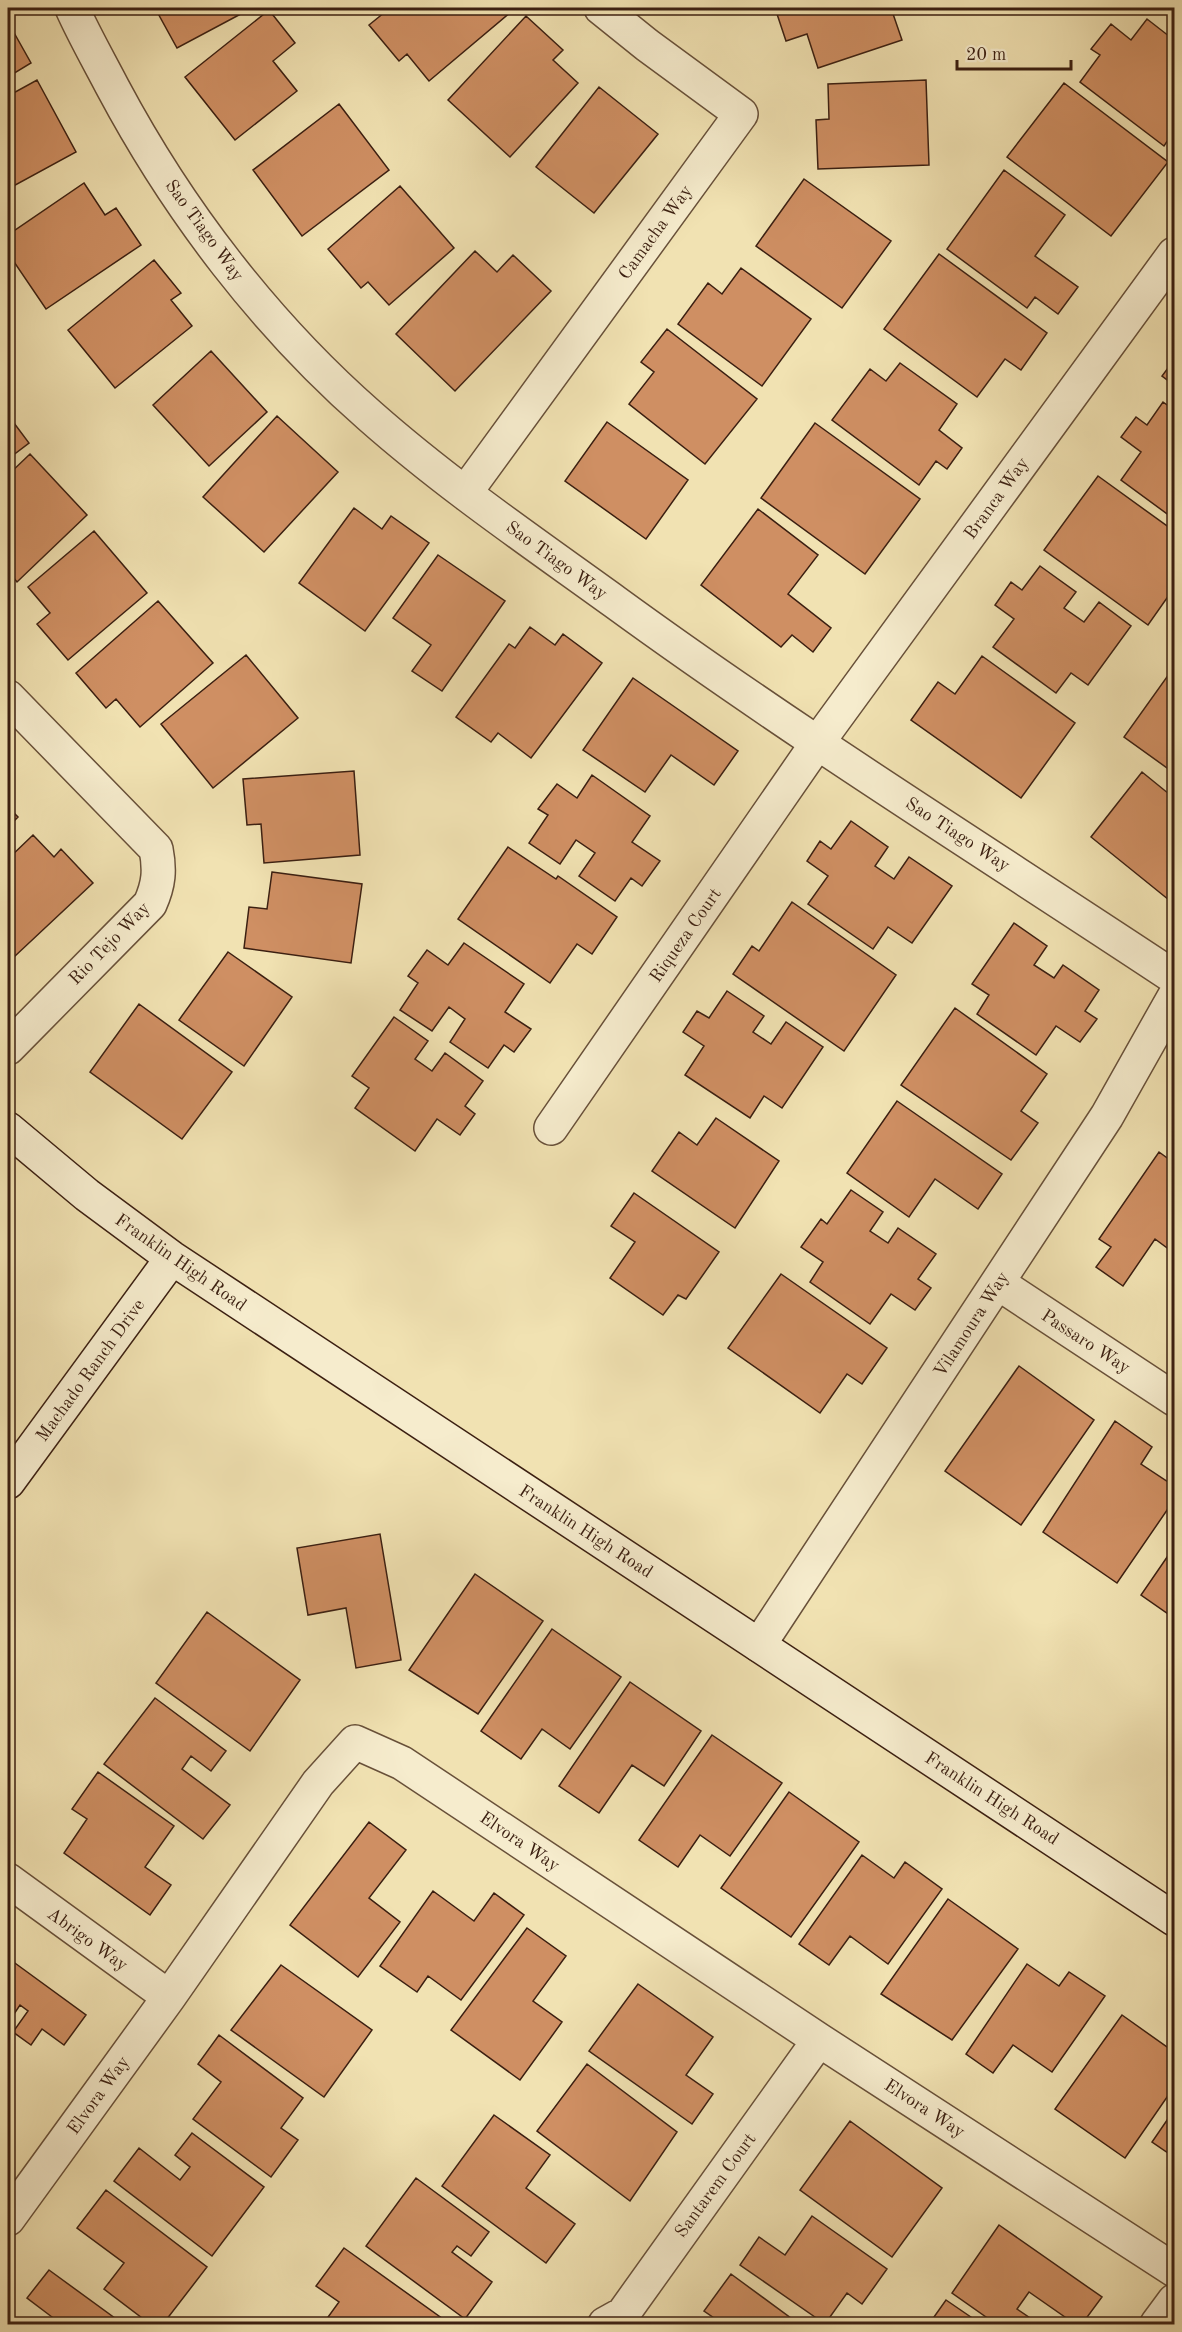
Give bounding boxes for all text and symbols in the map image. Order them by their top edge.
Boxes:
scale bar [957,33,1071,71]
text: 20 m [966,46,1006,64]
street label: Sao Tiago Way [162,177,247,285]
street label: Camacha Way [616,182,696,283]
street label: Branca Way [961,454,1033,543]
street label: Sao Tiago Way [502,518,611,604]
street label: Sao Tiago Way [902,795,1013,875]
street label: Riqueza Court [647,885,725,986]
street label: Rio Tejo Way [66,899,154,989]
street label: Franklin High Road [111,1211,249,1315]
street label: Vilamoura Way [931,1268,1013,1381]
street label: Machado Ranch Drive [33,1296,148,1445]
street label: Passaro Way [1038,1306,1134,1377]
street label: Franklin High Road [515,1482,656,1582]
street label: Franklin High Road [921,1749,1062,1849]
street label: Elvora Way [476,1809,563,1875]
street label: Abrigo Way [44,1905,131,1975]
street label: Elvora Way [64,2053,133,2138]
street label: Elvora Way [881,2076,968,2142]
street label: Santarem Court [672,2130,760,2241]

